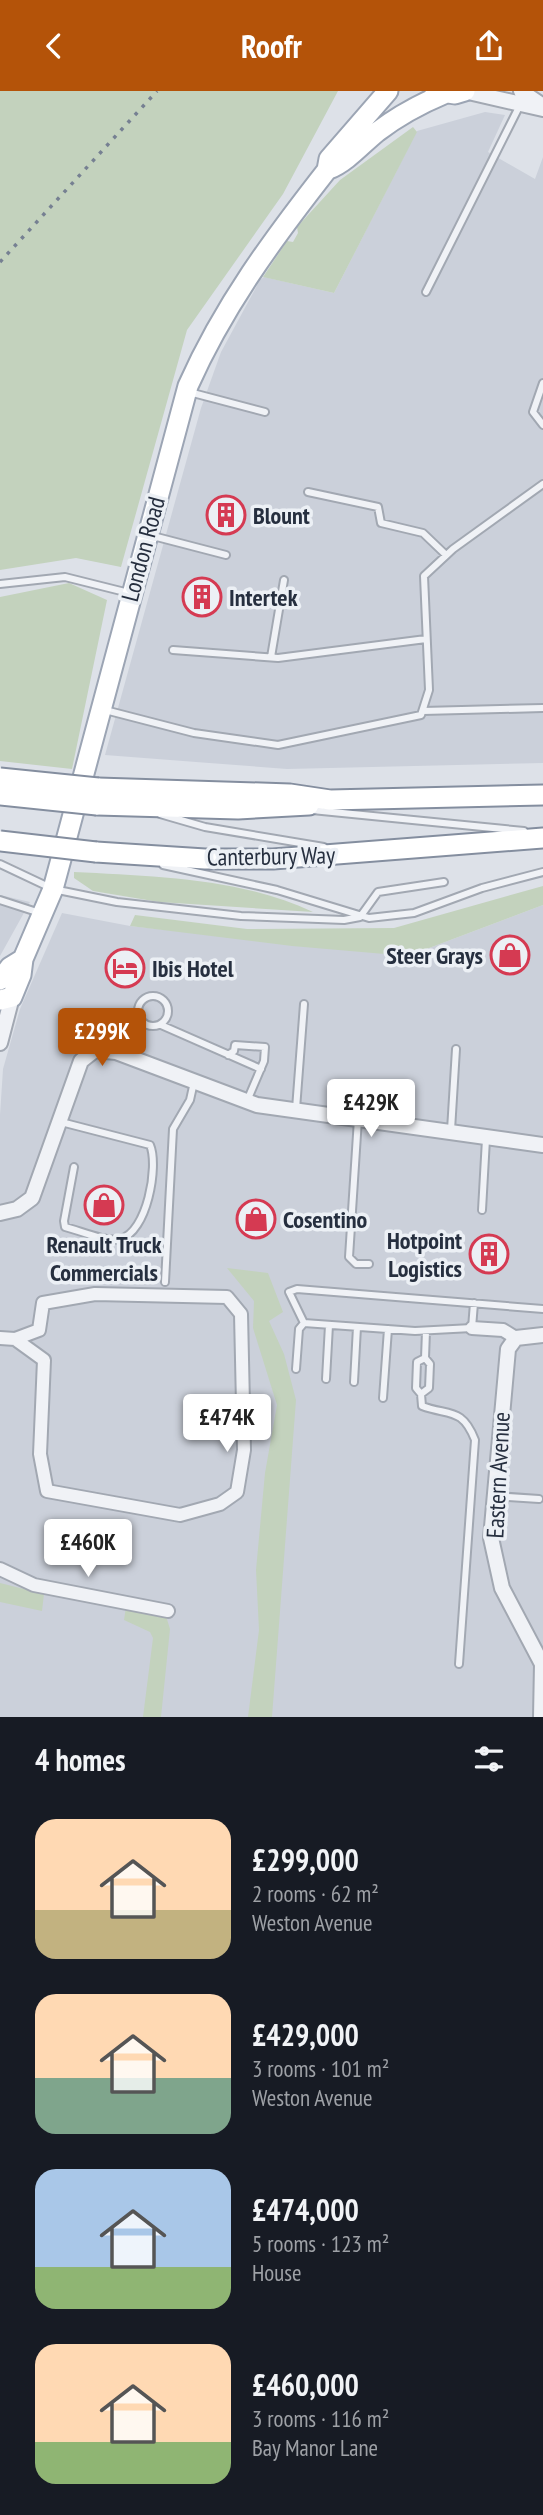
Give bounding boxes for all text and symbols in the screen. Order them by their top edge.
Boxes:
text: Roofr [241,25,302,67]
icon: back [35,27,73,65]
icon: share [470,27,508,65]
street label: London Road [114,493,172,605]
building icon: Blount [205,494,247,536]
place label: Blount [253,500,310,531]
building icon: Intertek [181,576,223,618]
place label: Intertek [229,582,298,613]
street label: Canterbury Way [207,839,335,873]
shop icon: Steer Grays [489,934,531,976]
place label: Steer Grays [386,940,483,971]
hotel icon: Ibis Hotel [104,947,146,989]
place label: Ibis Hotel [152,953,234,984]
pin: £299K [53,1009,151,1068]
text: £299K [74,1016,130,1045]
pin: £429K [322,1079,420,1139]
text: £429K [343,1087,399,1116]
shop icon: Renault Truck Commercials [83,1184,125,1226]
shop icon: Cosentino [235,1198,277,1240]
place label: Cosentino [283,1204,368,1235]
place label: Hotpoint Logistics [387,1225,462,1284]
place label: Renault Truck Commercials [46,1229,162,1288]
building icon: Hotpoint Logistics [468,1233,510,1275]
pin: £474K [178,1395,276,1454]
text: £474K [199,1402,255,1431]
street label: Eastern Avenue [479,1411,517,1539]
pin: £460K [39,1519,137,1579]
text: £460K [60,1527,116,1556]
text: 4 homes [35,1740,126,1779]
icon: filters [470,1740,508,1778]
text: £299,000 [252,1840,359,1879]
icon: home [91,1847,175,1931]
text: 2 rooms · 62 m² [252,1879,379,1908]
text: Weston Avenue [252,1908,373,1937]
text: £429,000 [252,2015,359,2054]
icon: home [91,2022,175,2106]
text: 3 rooms · 101 m² [252,2054,389,2083]
text: Weston Avenue [252,2083,373,2112]
text: £474,000 [252,2190,359,2229]
icon: home [91,2197,175,2281]
text: 5 rooms · 123 m² [252,2229,389,2258]
text: House [252,2258,302,2287]
text: £460,000 [252,2365,359,2404]
icon: home [91,2372,175,2456]
text: 3 rooms · 116 m² [252,2404,389,2433]
text: Bay Manor Lane [252,2433,378,2462]

